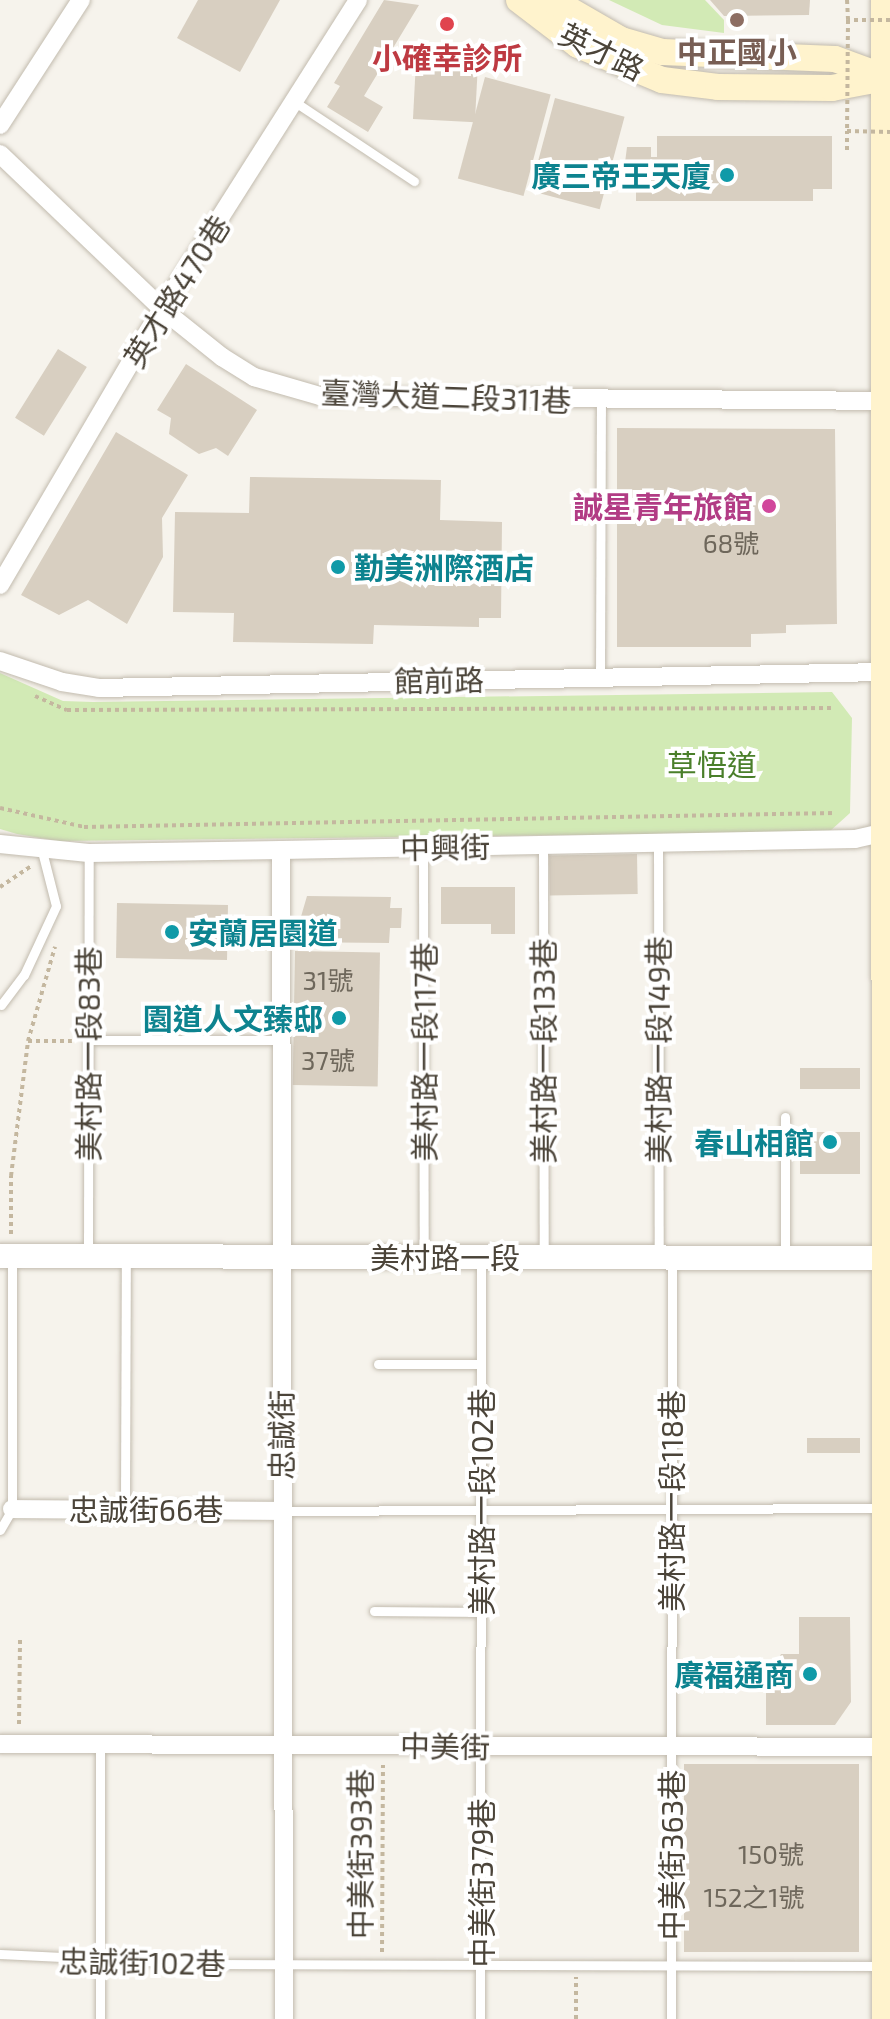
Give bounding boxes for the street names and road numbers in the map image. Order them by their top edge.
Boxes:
street label: 英才路 [554,15,650,87]
street label: 英才路470巷 [115,209,237,373]
street label: 臺灣大道二段311巷 [320,374,572,418]
street label: 館前路 [394,661,484,699]
street label: 中興街 [400,828,490,866]
street label: 美村路一段149巷 [640,936,676,1164]
street label: 美村路一段133巷 [525,938,561,1164]
street label: 美村路一段117巷 [406,942,442,1162]
street label: 美村路一段83巷 [70,947,106,1161]
street label: 美村路一段 [370,1239,520,1275]
street label: 美村路一段102巷 [463,1389,499,1615]
street label: 忠誠街 [263,1390,299,1480]
street label: 美村路一段118巷 [653,1390,689,1612]
street label: 忠誠街66巷 [69,1491,223,1527]
street label: 中美街 [400,1727,490,1765]
street label: 中美街393巷 [342,1769,378,1939]
street label: 中美街363巷 [653,1770,689,1940]
street label: 中美街379巷 [463,1798,499,1968]
street label: 忠誠街102巷 [58,1943,226,1981]

